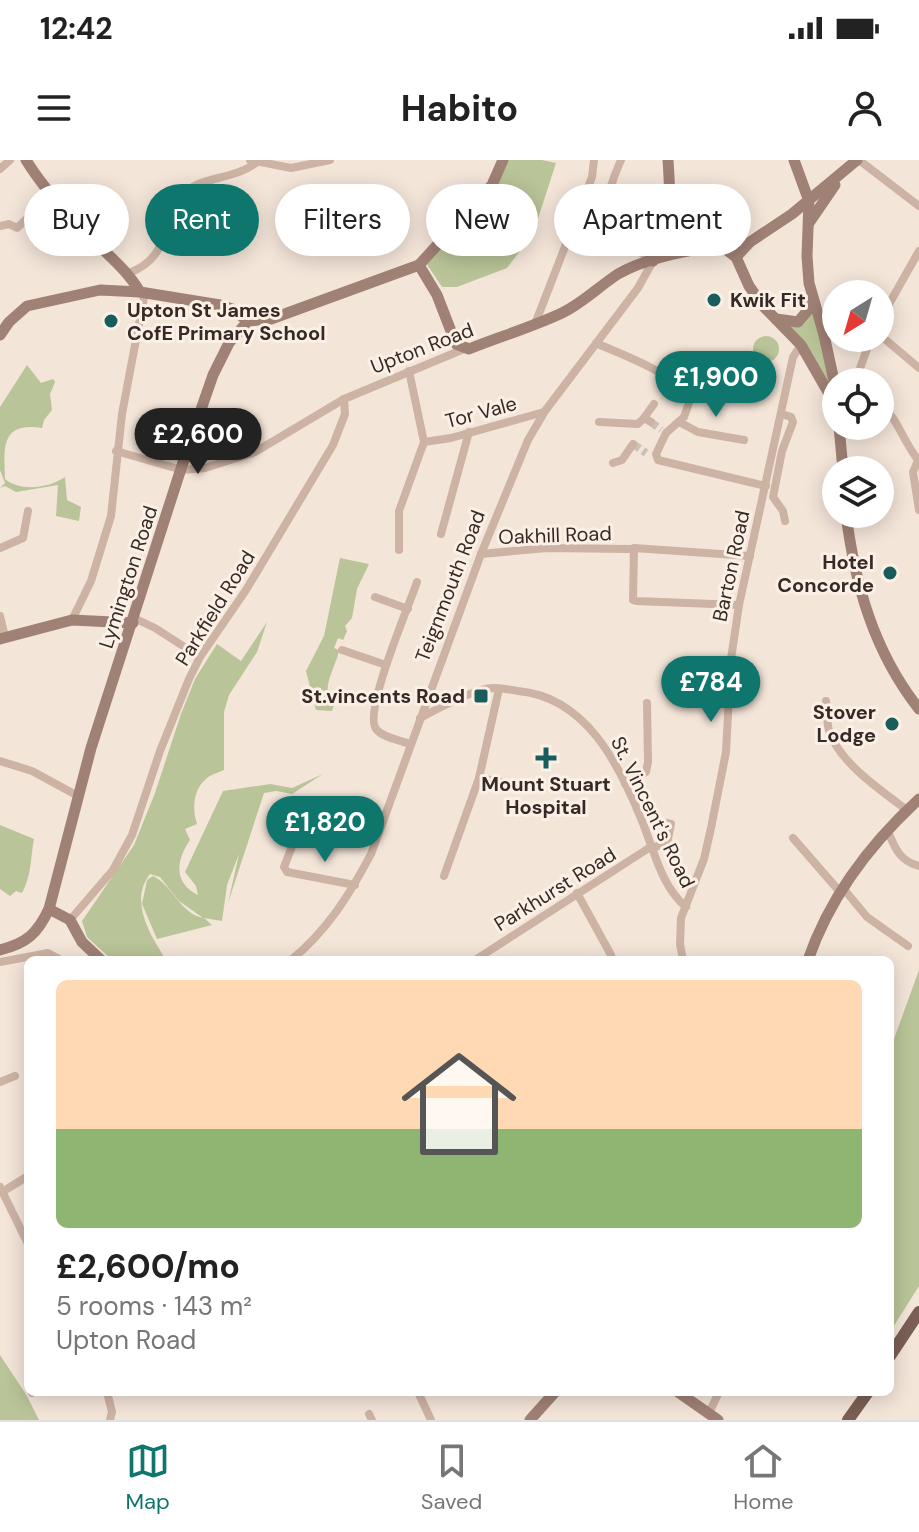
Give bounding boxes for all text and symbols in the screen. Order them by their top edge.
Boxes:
text: 12:42 [40,9,113,48]
text: Habito [401,85,518,132]
icon: menu [32,86,76,130]
icon: person [843,86,887,130]
chip: Buy [24,184,129,256]
chip: Rent [145,184,259,256]
chip: Filters [275,184,410,256]
chip: New [426,184,538,256]
chip: Apartment [554,184,751,256]
north arrow [822,280,894,352]
map controls [822,280,894,528]
place label: Kwik Fit [730,287,806,313]
marker: Kwik Fit [705,291,723,309]
place label: Upton St James CofE Primary School [127,297,326,346]
marker: Upton St James CofE Primary School [102,312,120,330]
street label: Upton Road [367,317,477,379]
pin: £1,900 [651,351,781,419]
text: £1,900 [673,360,759,394]
button: locate [822,368,894,440]
street label: Tor Vale [442,390,520,434]
pin: £2,600 [133,408,263,476]
text: £2,600 [153,417,243,451]
button: layers [822,456,894,528]
street label: Lymington Road [93,502,163,652]
street label: Teignmouth Road [409,506,491,666]
street label: Barton Road [707,508,755,624]
street label: Oakhill Road [498,520,612,550]
street label: Parkfield Road [169,546,261,670]
place label: Hotel Concorde [777,549,874,598]
marker: Hotel Concorde [881,564,899,582]
pin: £784 [664,656,758,724]
text: £784 [679,665,743,699]
place label: St.vincents Road [301,683,465,709]
marker: St.vincents Road [472,687,490,705]
place label: Stover Lodge [813,699,876,748]
marker: Stover Lodge [883,715,901,733]
street label: St. Vincent's Road [605,732,701,892]
marker: Mount Stuart Hospital [535,747,557,769]
place label: Mount Stuart Hospital [481,771,611,820]
pin: £1,820 [260,796,390,864]
text: £1,820 [284,805,366,839]
street label: Parkhurst Road [489,841,621,937]
icon: home [387,1032,531,1176]
text: £2,600/mo [56,1244,240,1289]
text: 5 rooms · 143 m² [56,1289,252,1323]
text: Upton Road [56,1323,196,1357]
tab: Map [125,1439,170,1516]
tab: Saved [421,1439,482,1516]
tab: Home [733,1439,794,1516]

